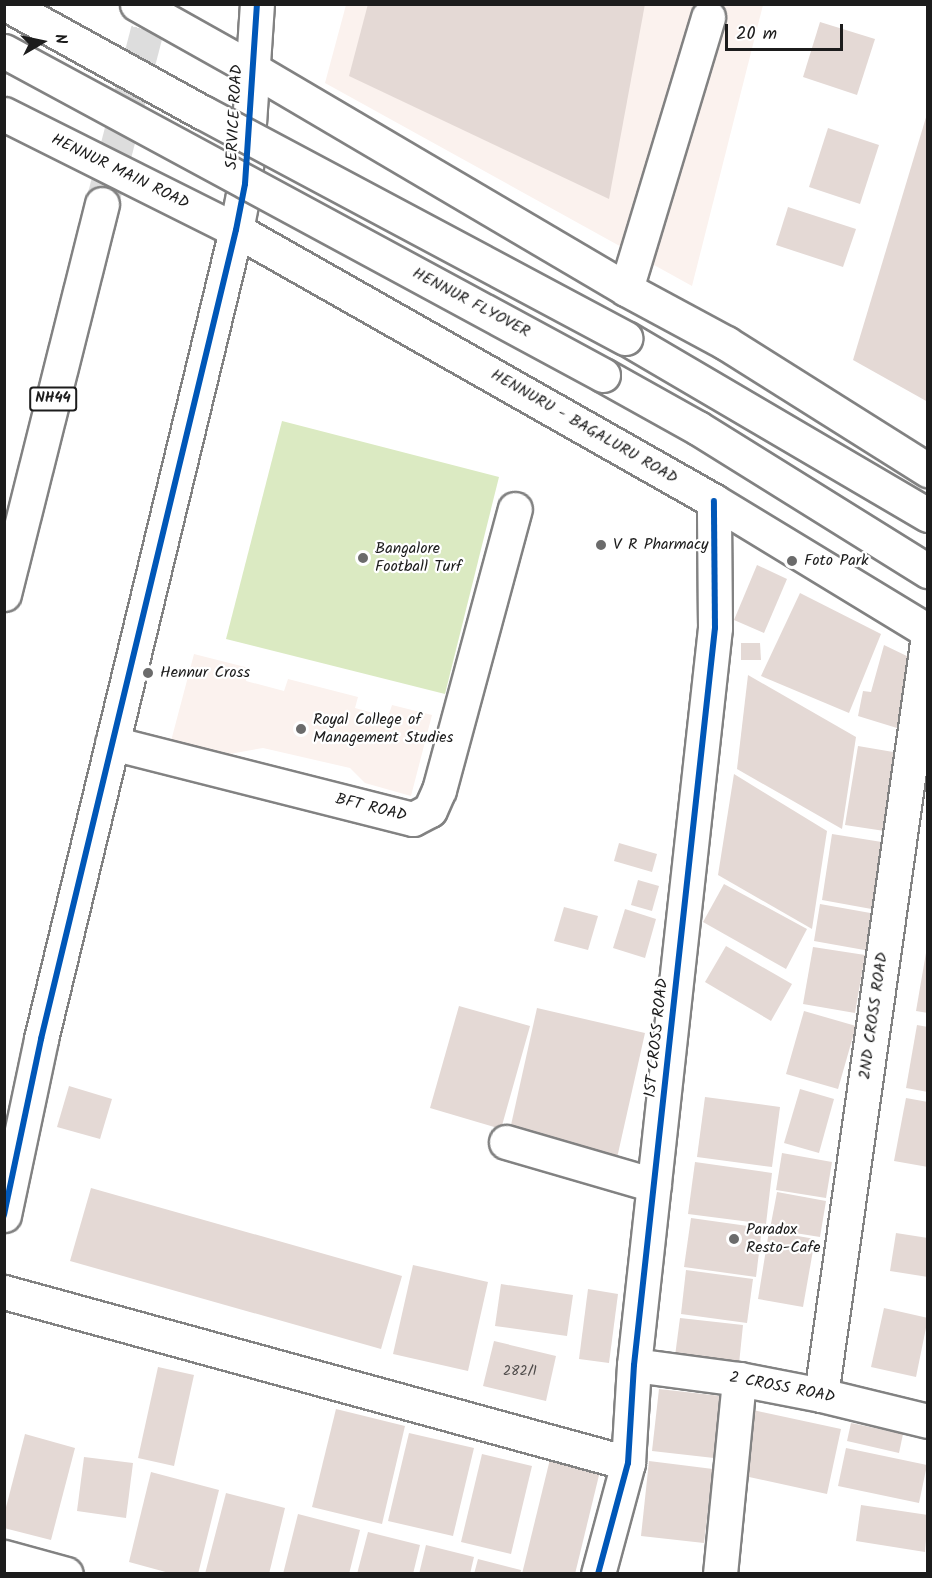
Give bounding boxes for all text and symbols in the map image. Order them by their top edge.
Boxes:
north arrow [12,12,72,72]
scale bar [728,12,846,50]
text: 20 m [736,20,777,49]
text: N [47,32,73,46]
street label: SERVICE ROAD [223,64,247,170]
street label: HENNUR MAIN ROAD [48,130,192,214]
street label: HENNUR FLYOVER [409,264,533,342]
street label: HENNURU - BAGALURU ROAD [487,366,681,488]
road number: NH44 [29,387,77,411]
place label: V R Pharmacy [613,535,709,555]
marker: V R Pharmacy [594,538,608,552]
place label: Bangalore Football Turf [375,539,462,577]
marker: Bangalore Football Turf [356,551,370,565]
place label: Foto Park [804,551,868,571]
marker: Foto Park [785,554,799,568]
place label: Hennur Cross [160,663,250,683]
marker: Hennur Cross [141,666,155,680]
place label: Royal College of Management Studies [313,710,453,748]
marker: Royal College of Management Studies [294,722,308,736]
street label: BFT ROAD [333,790,409,826]
street label: 2ND CROSS ROAD [856,951,892,1081]
street label: 1ST CROSS ROAD [641,977,673,1099]
place label: Paradox Resto-Cafe [746,1220,820,1258]
marker: Paradox Resto-Cafe [727,1232,741,1246]
house number: 282/1 [503,1363,537,1379]
street label: 2 CROSS ROAD [728,1368,836,1408]

